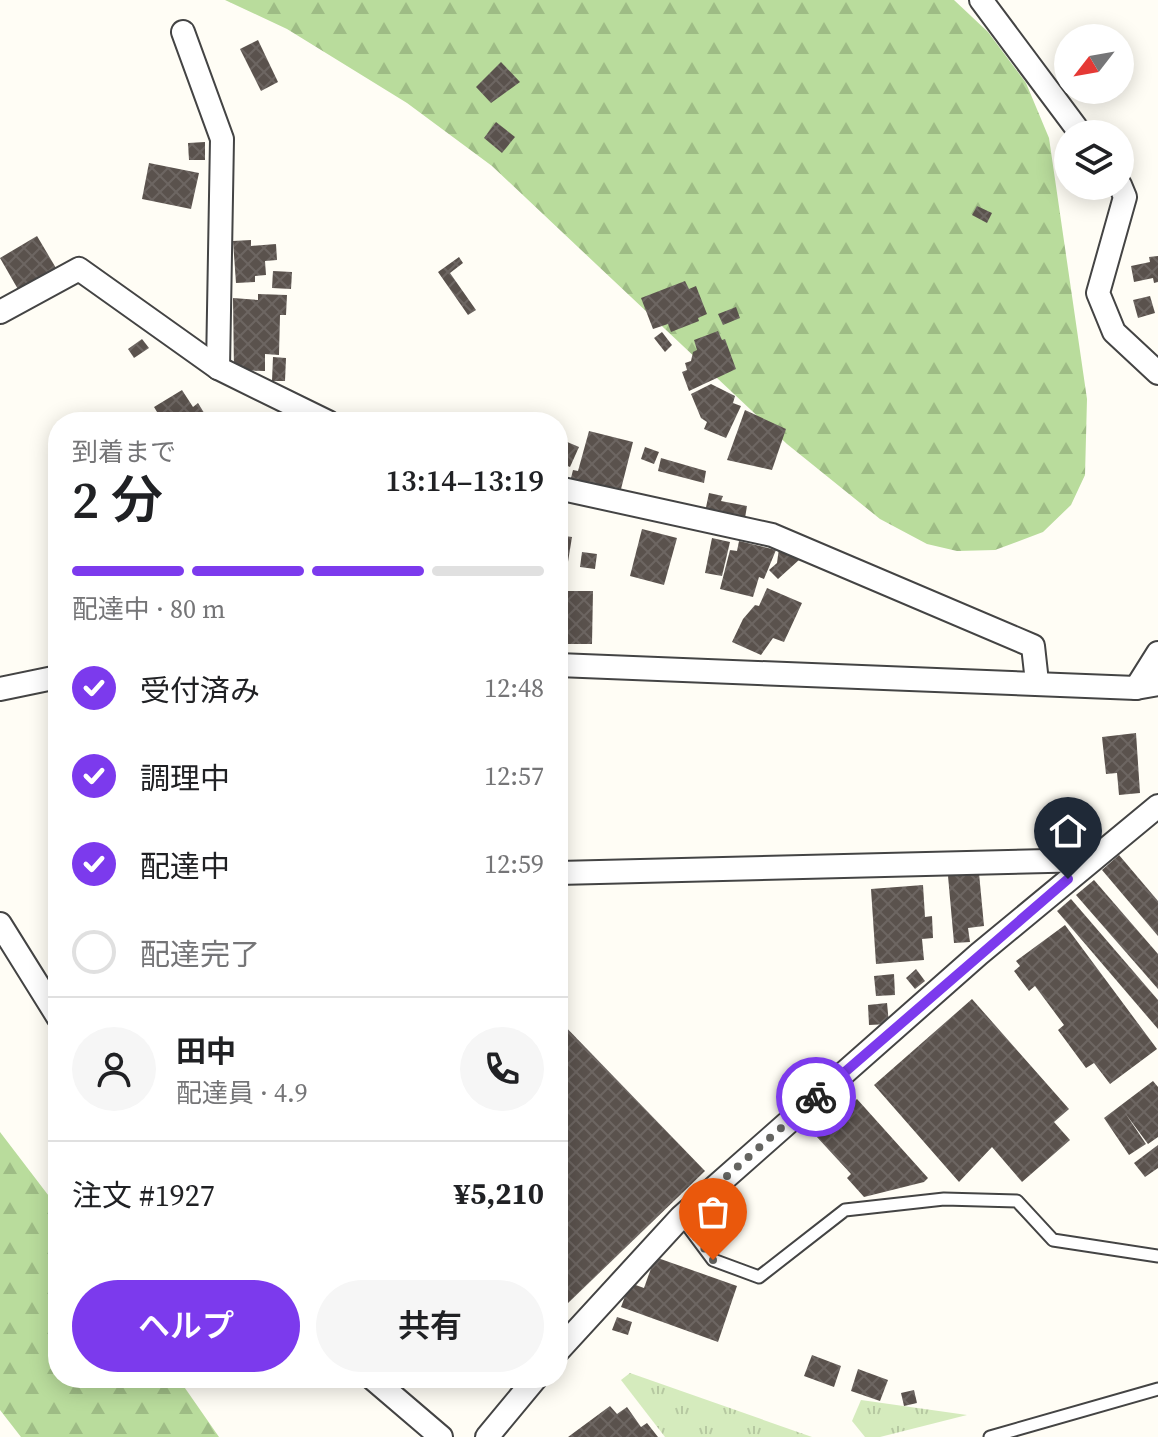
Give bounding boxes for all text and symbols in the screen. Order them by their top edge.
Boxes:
north arrow [1054,24,1134,104]
map controls [1054,24,1134,200]
button: layers [1054,120,1134,200]
text: 到着まで [72,434,176,470]
text: 13:14–13:19 [385,460,544,501]
text: 2 分 [72,464,163,535]
text: 配達中 · 80 m [72,591,225,627]
icon: check [72,666,116,710]
text: 受付済み [140,670,260,711]
text: 12:48 [484,670,544,706]
icon: check [72,754,116,798]
text: 調理中 [140,758,230,799]
text: 12:57 [484,758,544,794]
pin [1034,797,1102,879]
icon: home [1046,809,1090,853]
icon: check [72,842,116,886]
text: 配達中 [140,846,230,887]
text: 12:59 [484,846,544,882]
text: 配達完了 [140,934,260,975]
button: person [72,1027,156,1111]
button: phone [460,1027,544,1111]
text: 田中 [176,1031,236,1072]
courier [776,1057,856,1137]
text: 配達員 · 4.9 [176,1075,308,1111]
icon: bike [794,1075,838,1119]
text: ¥5,210 [454,1173,544,1214]
text: 注文 #1927 [72,1175,215,1216]
pin [679,1178,747,1260]
icon: bag [691,1190,735,1234]
button: ヘルプ [72,1280,300,1372]
button: 共有 [316,1280,544,1372]

